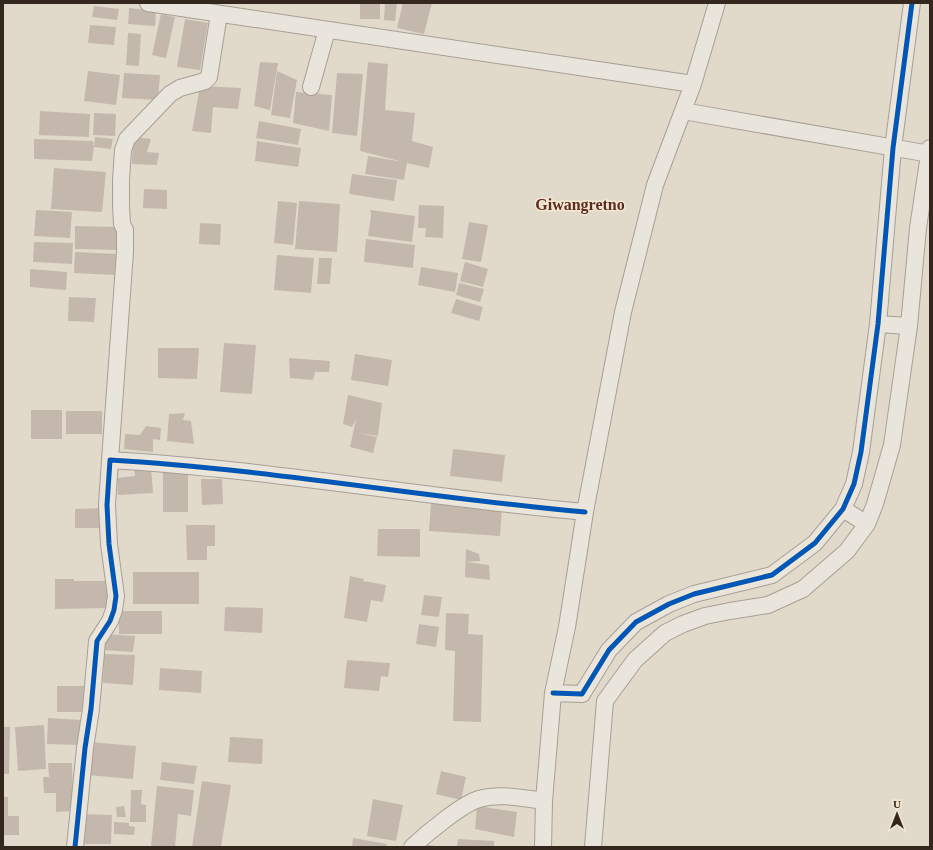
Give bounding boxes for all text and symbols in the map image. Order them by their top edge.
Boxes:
district label: Giwangretno [535,196,625,214]
north arrow [877,794,917,834]
text: U [893,798,901,810]

